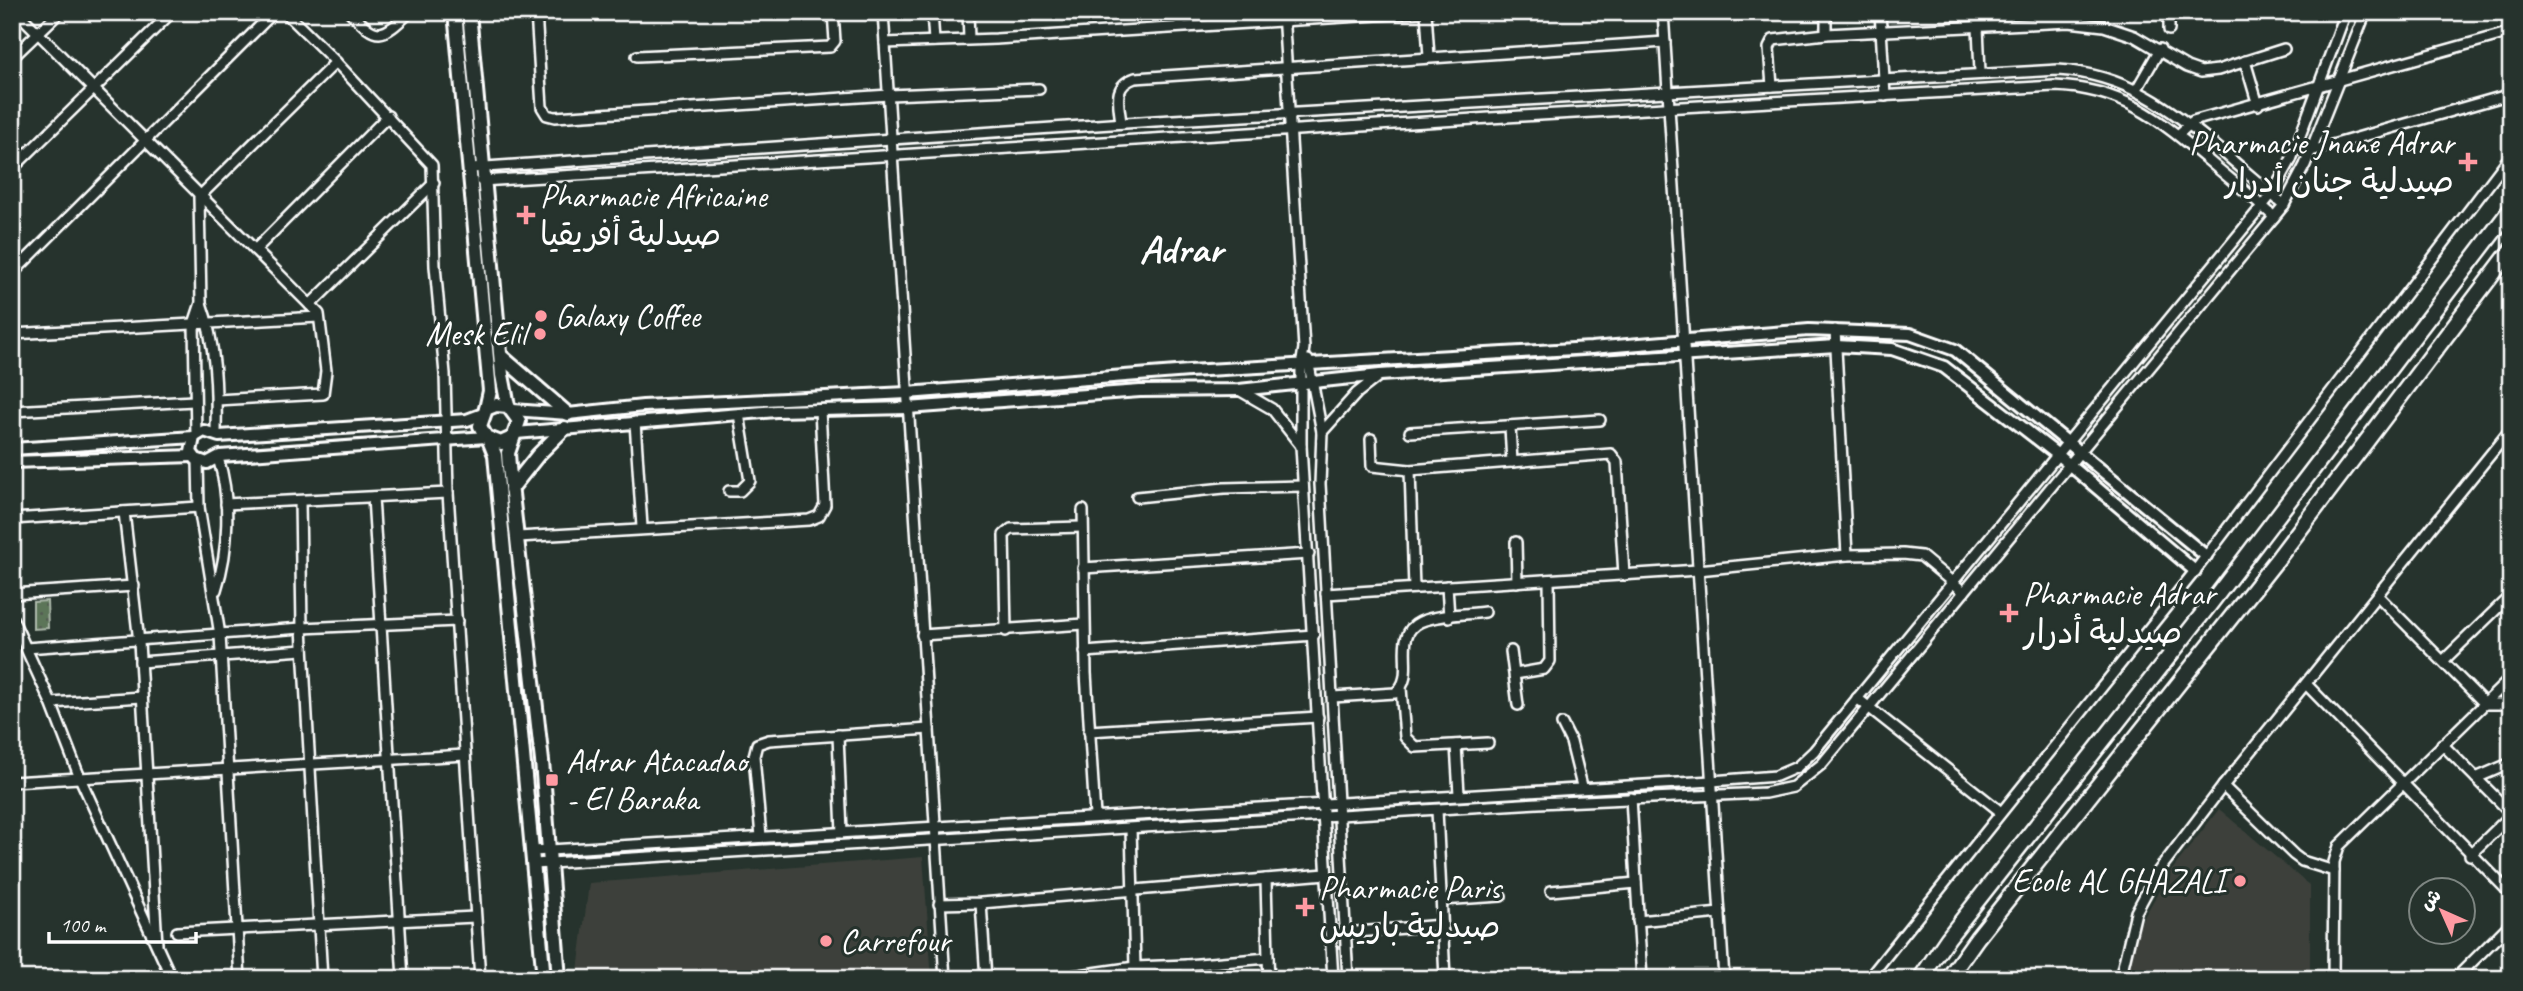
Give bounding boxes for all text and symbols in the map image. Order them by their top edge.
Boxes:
place label: Pharmacie Jnane Adrar صيدلية جنان أدرار [2189,122,2457,202]
marker: Pharmacie Jnane Adrar صيدلية جنان أدرار [2460,154,2476,170]
place label: Pharmacie Africaine صيدلية أفريقيا [540,175,769,255]
marker: Pharmacie Africaine صيدلية أفريقيا [518,207,534,223]
district label: Adrar [1139,224,1227,274]
place label: Galaxy Coffee [555,295,702,337]
marker: Galaxy Coffee [533,308,549,324]
place label: Mesk Elil [425,313,531,355]
marker: Mesk Elil [532,326,548,342]
place label: Pharmacie Adrar صيدلية أدرار [2022,573,2218,653]
marker: Pharmacie Adrar صيدلية أدرار [2001,605,2017,621]
place label: Adrar Atacadao - El Baraka [566,740,750,820]
marker: Adrar Atacadao - El Baraka [544,772,560,788]
place label: Ecole AL GHAZALI [2012,860,2233,902]
place label: Pharmacie Paris صيدلية باريس [1319,867,1504,947]
marker: Ecole AL GHAZALI [2232,873,2248,889]
north arrow [2408,876,2478,946]
text: ش [2415,884,2447,916]
marker: Pharmacie Paris صيدلية باريس [1297,899,1313,915]
scale bar [49,900,196,944]
text: 100 m [60,912,107,938]
place label: Carrefour [840,920,953,962]
marker: Carrefour [818,933,834,949]

